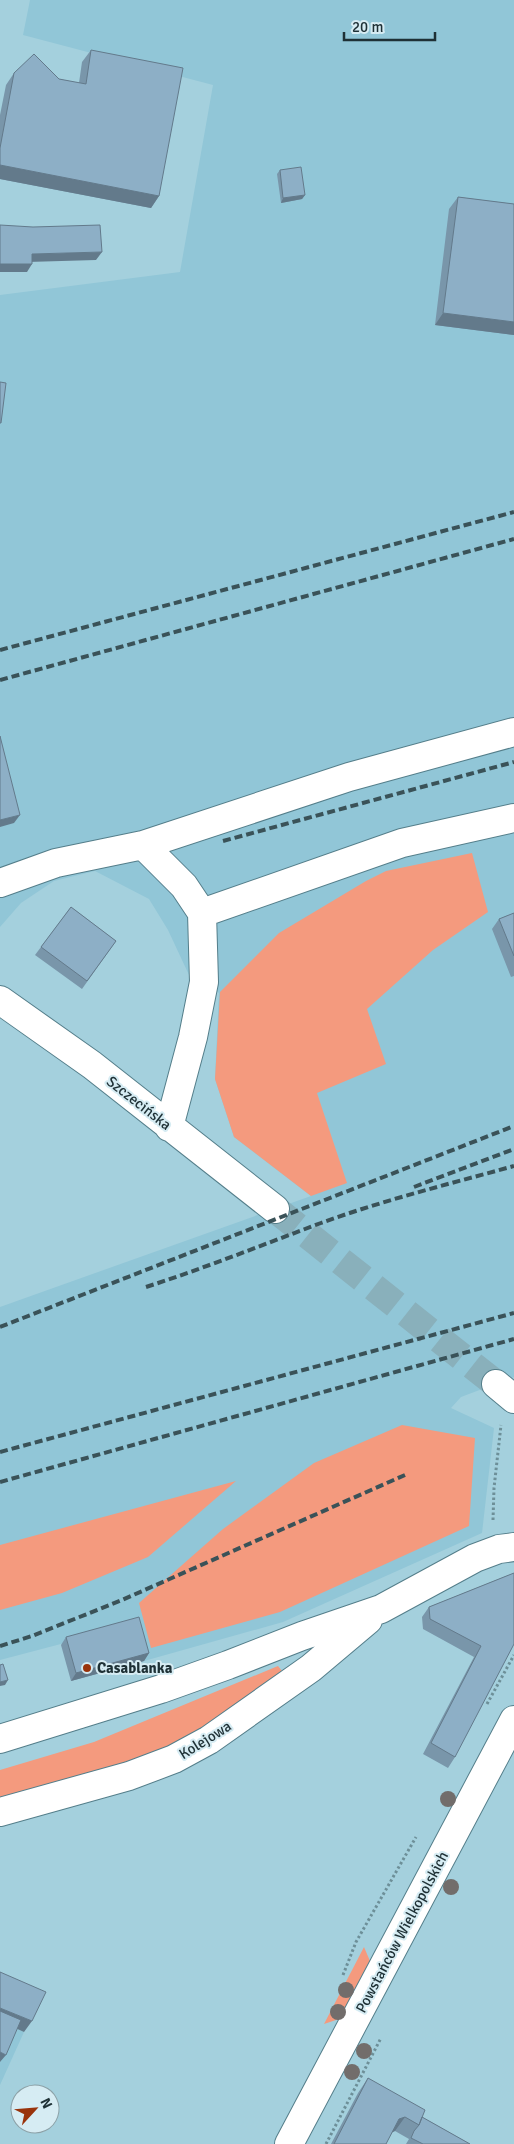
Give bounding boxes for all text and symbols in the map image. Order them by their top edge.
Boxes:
scale bar [344,10,435,42]
text: 20 m [352,18,383,36]
street label: Szczecińska [103,1072,175,1134]
place label: Casablanka [97,1659,173,1677]
marker: Casablanka [81,1662,93,1674]
street label: Kolejowa [175,1717,235,1763]
street label: Powstańców Wielkopolskich [352,1848,452,2016]
north arrow [10,2084,60,2134]
text: N [36,2095,56,2112]

